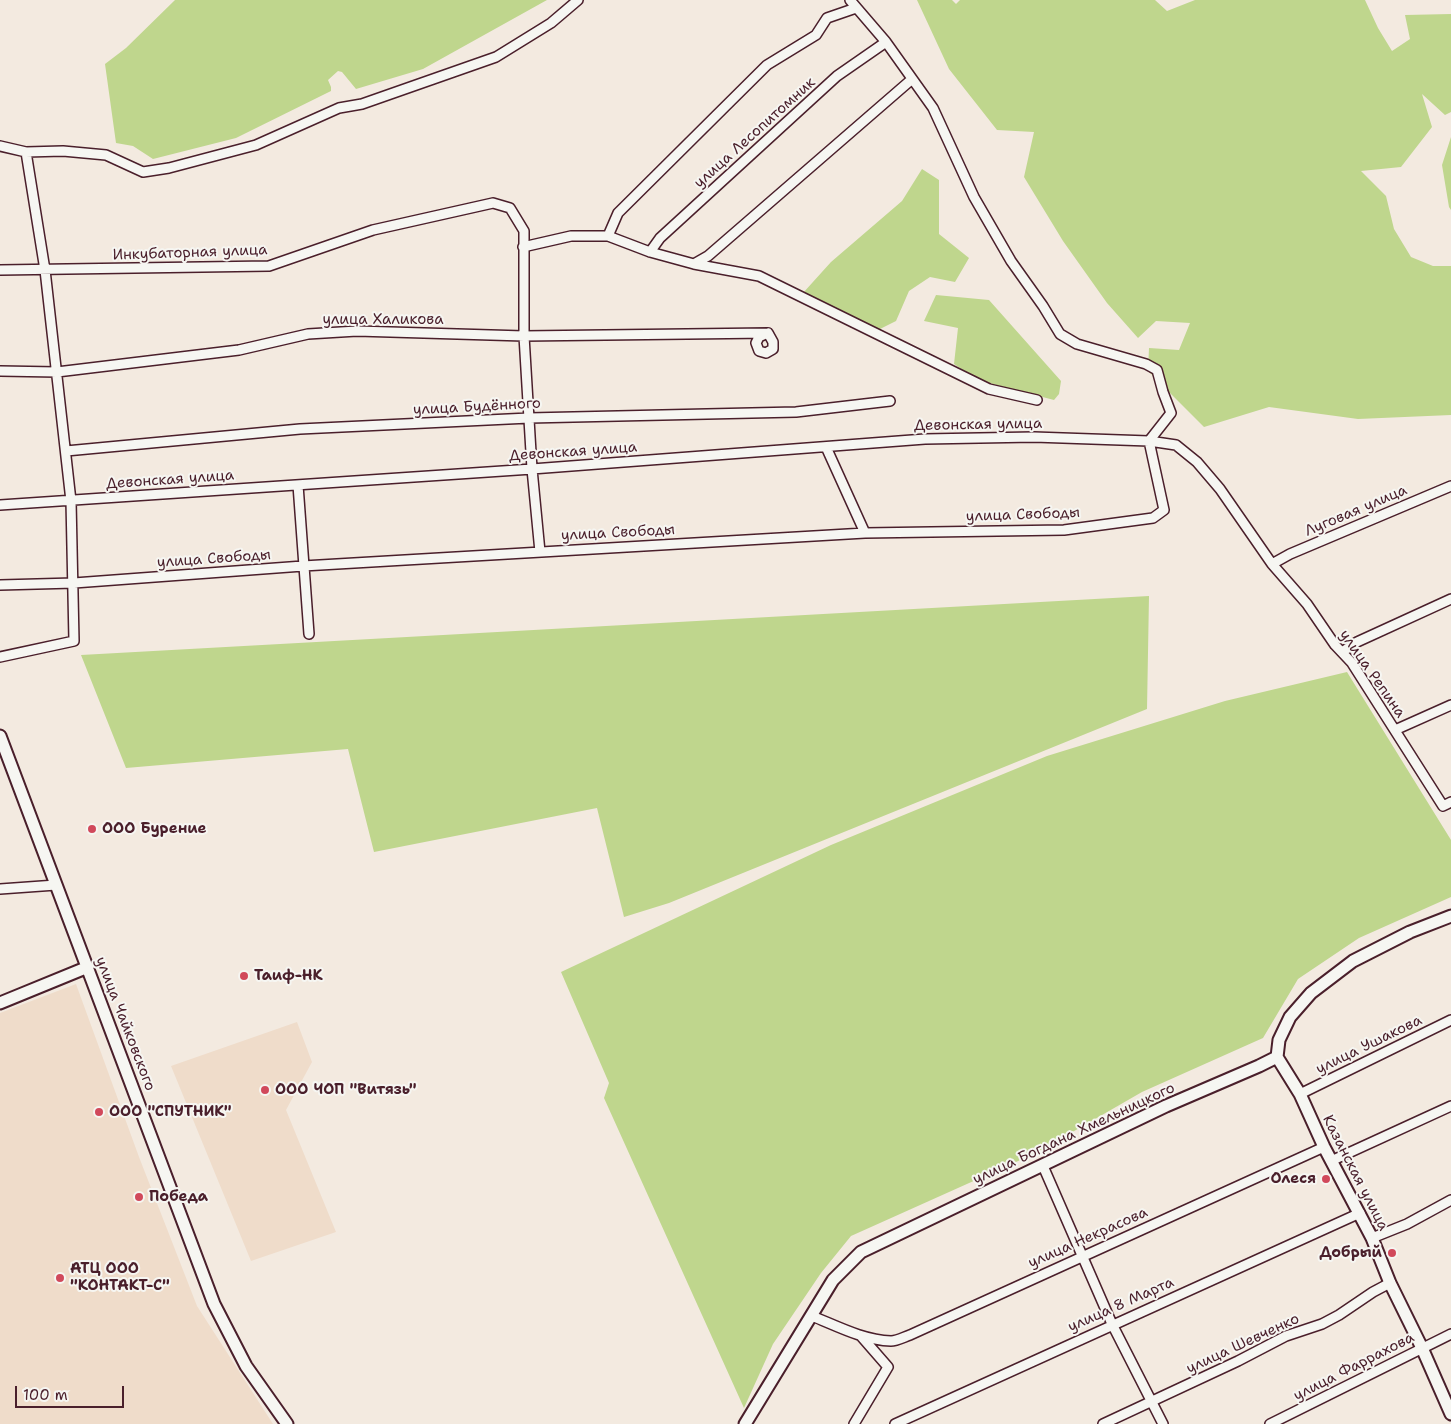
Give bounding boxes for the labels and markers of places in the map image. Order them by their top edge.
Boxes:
place label: ООО Бурение [102,820,206,838]
marker: ООО Бурение [86,823,98,835]
place label: Таиф-НК [254,967,323,985]
marker: Таиф-НК [238,970,250,982]
place label: ООО ЧОП "Витязь" [275,1081,417,1099]
marker: ООО ЧОП "Витязь" [259,1084,271,1096]
place label: ООО "СПУТНИК" [109,1103,232,1121]
marker: ООО "СПУТНИК" [93,1106,105,1118]
place label: Олеся [1271,1170,1316,1188]
marker: Олеся [1320,1173,1332,1185]
place label: Победа [149,1188,208,1206]
marker: Победа [133,1191,145,1203]
place label: Добрый [1319,1244,1382,1262]
marker: Добрый [1386,1247,1398,1259]
place label: АТЦ ООО "КОНТАКТ-С" [70,1260,170,1295]
marker: АТЦ ООО "КОНТАКТ-С" [54,1272,66,1284]

